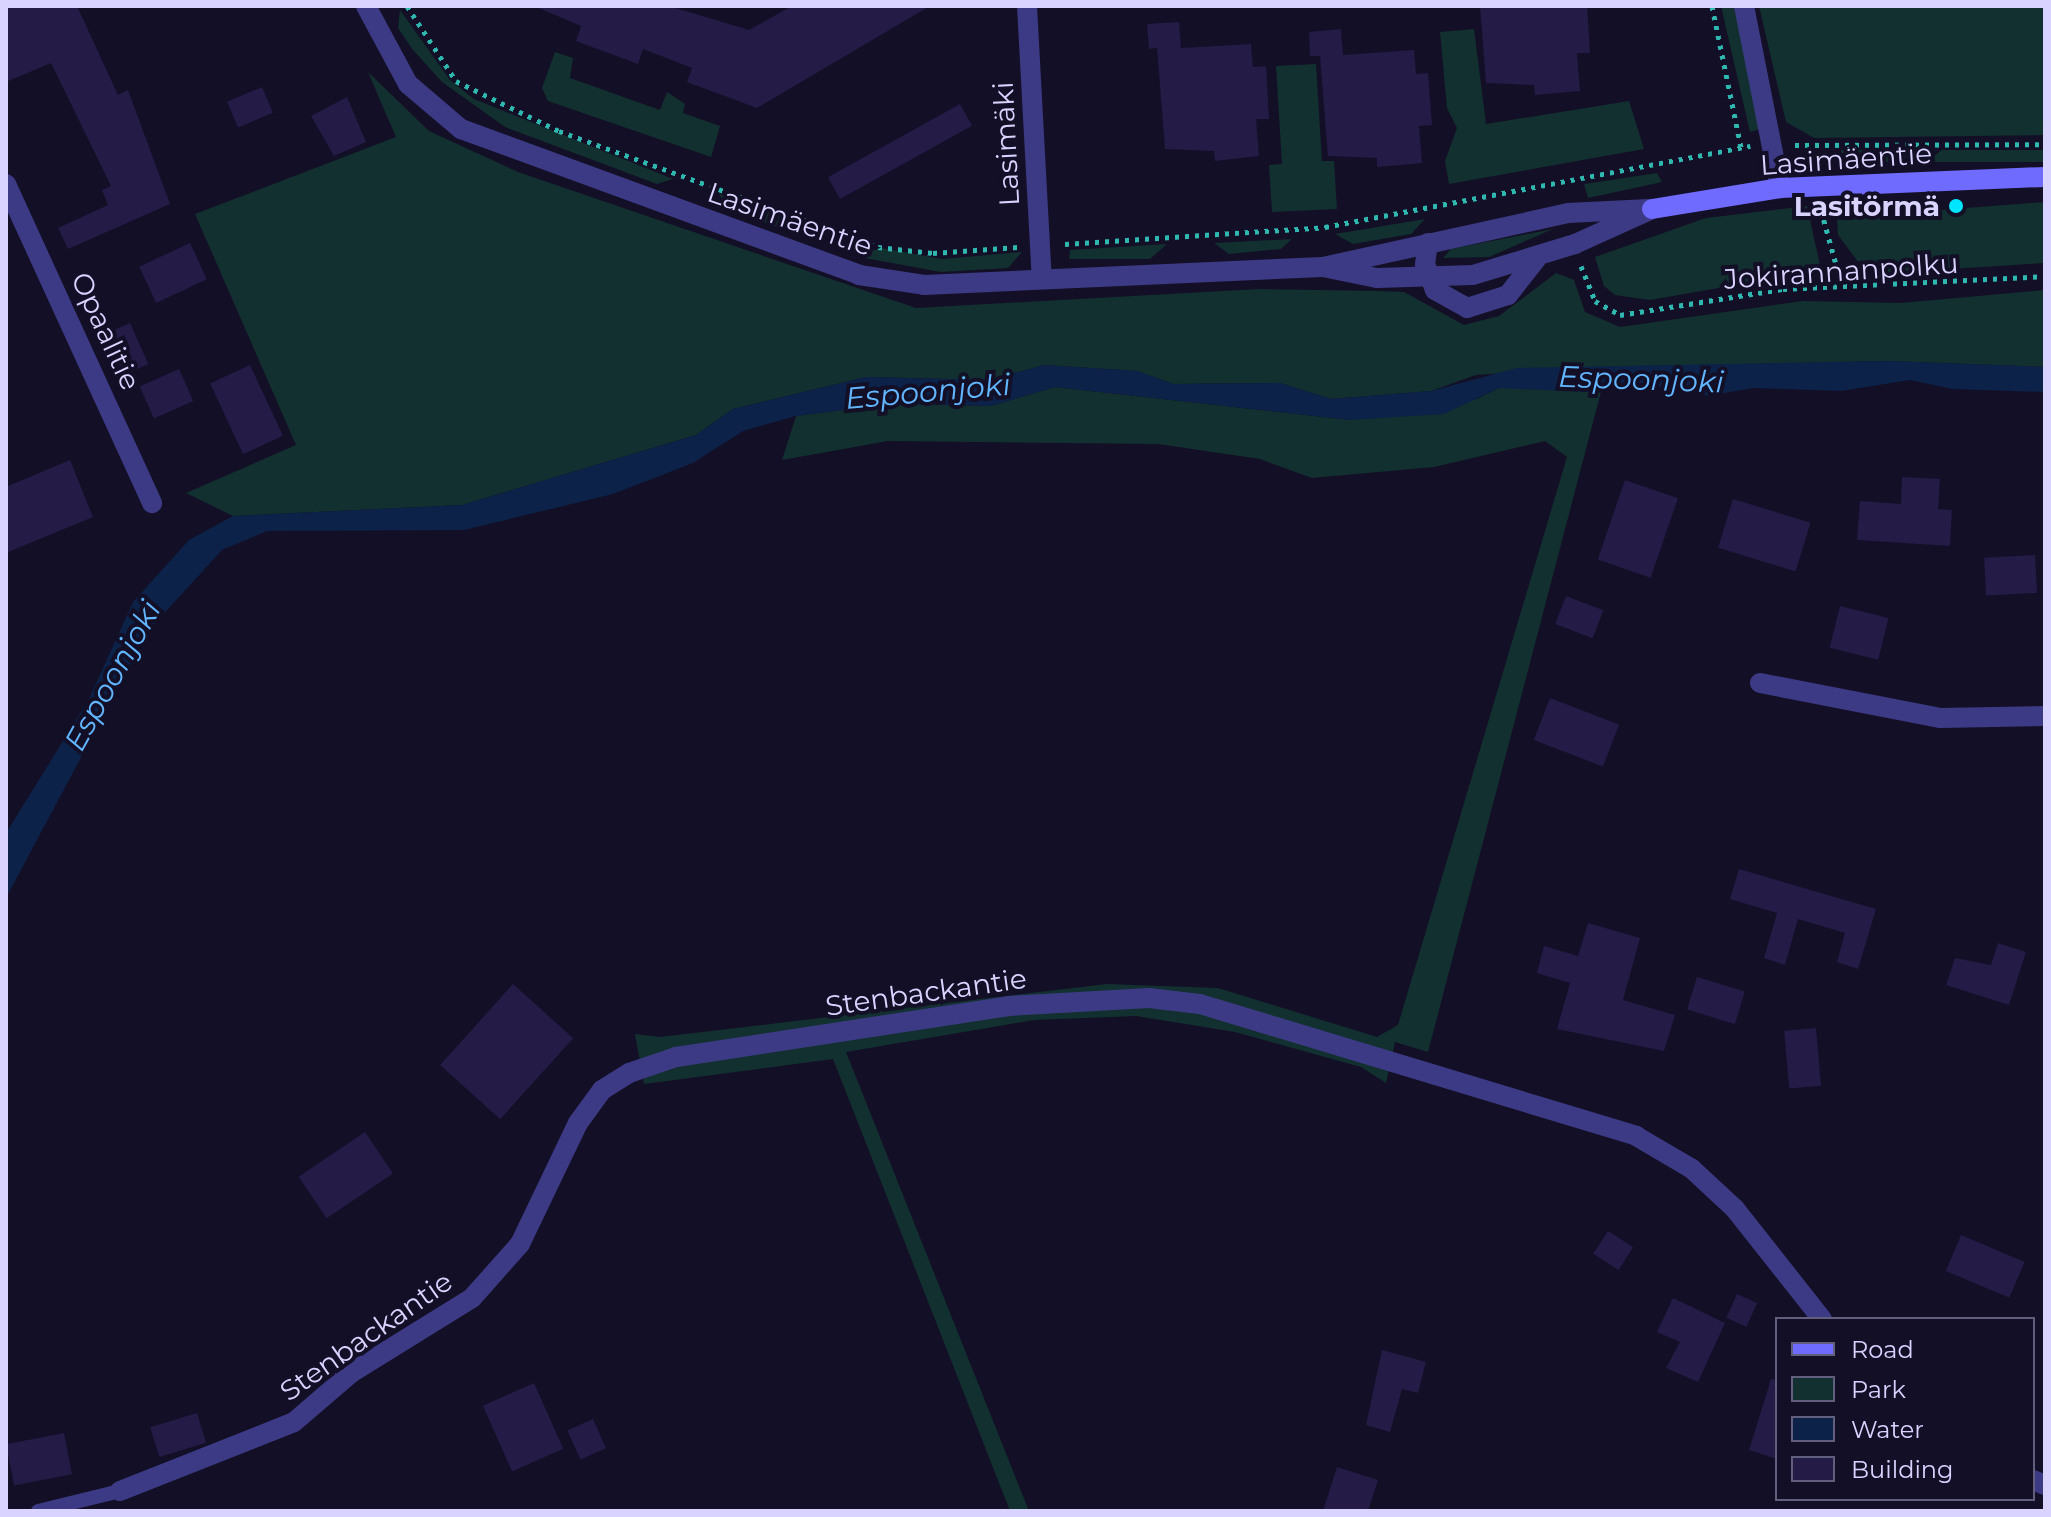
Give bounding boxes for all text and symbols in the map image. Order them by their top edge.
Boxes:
street label: Lasimäki [986,81,1026,207]
street label: Lasimäentie [1759,136,1933,182]
street label: Lasimäentie [703,175,877,263]
place label: Lasitörmä [1794,189,1940,223]
marker: Lasitörmä [1947,197,1965,215]
street label: Jokirannanpolku [1723,246,1959,296]
street label: Opaalitie [64,267,148,395]
water label: Espoonjoki [1558,359,1724,401]
water label: Espoonjoki [844,367,1012,417]
water label: Espoonjoki [57,595,169,757]
street label: Stenbackantie [823,961,1029,1023]
street label: Stenbackantie [273,1264,459,1408]
legend [1775,1317,2035,1501]
text: Road [1851,1335,1914,1364]
text: Park [1851,1375,1906,1404]
text: Water [1851,1415,1924,1444]
text: Building [1851,1455,1954,1484]

